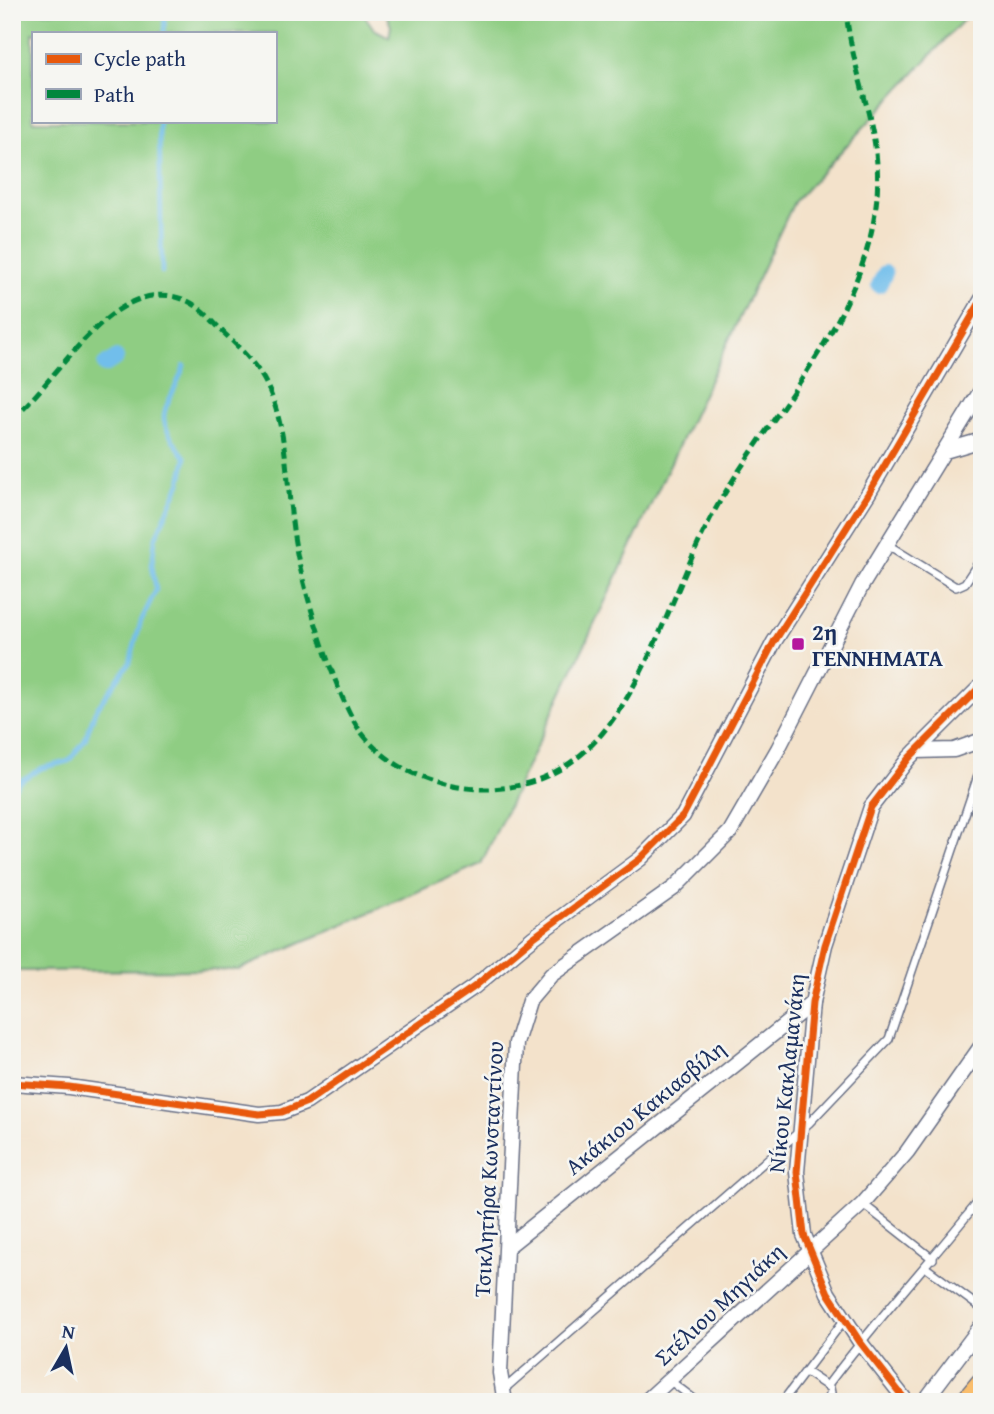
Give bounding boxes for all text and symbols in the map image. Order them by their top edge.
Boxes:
legend [32,32,276,122]
text: Cycle path [94,43,186,74]
text: Path [94,79,135,110]
place label: 2η ΓΕΝΝΗΜΑΤΑ [812,615,943,674]
marker: 2η ΓΕΝΝΗΜΑΤΑ [790,636,806,652]
street label: Νίκου Κακλαμανάκη [759,972,813,1174]
street label: Ακάκιου Κακιασβίλη [558,1032,732,1182]
street label: Τσικλητήρα Κωνσταντίνου [465,1040,511,1298]
street label: Στέλιου Μηγιάκη [647,1235,791,1373]
north arrow [32,1312,102,1382]
text: N [60,1316,77,1346]

